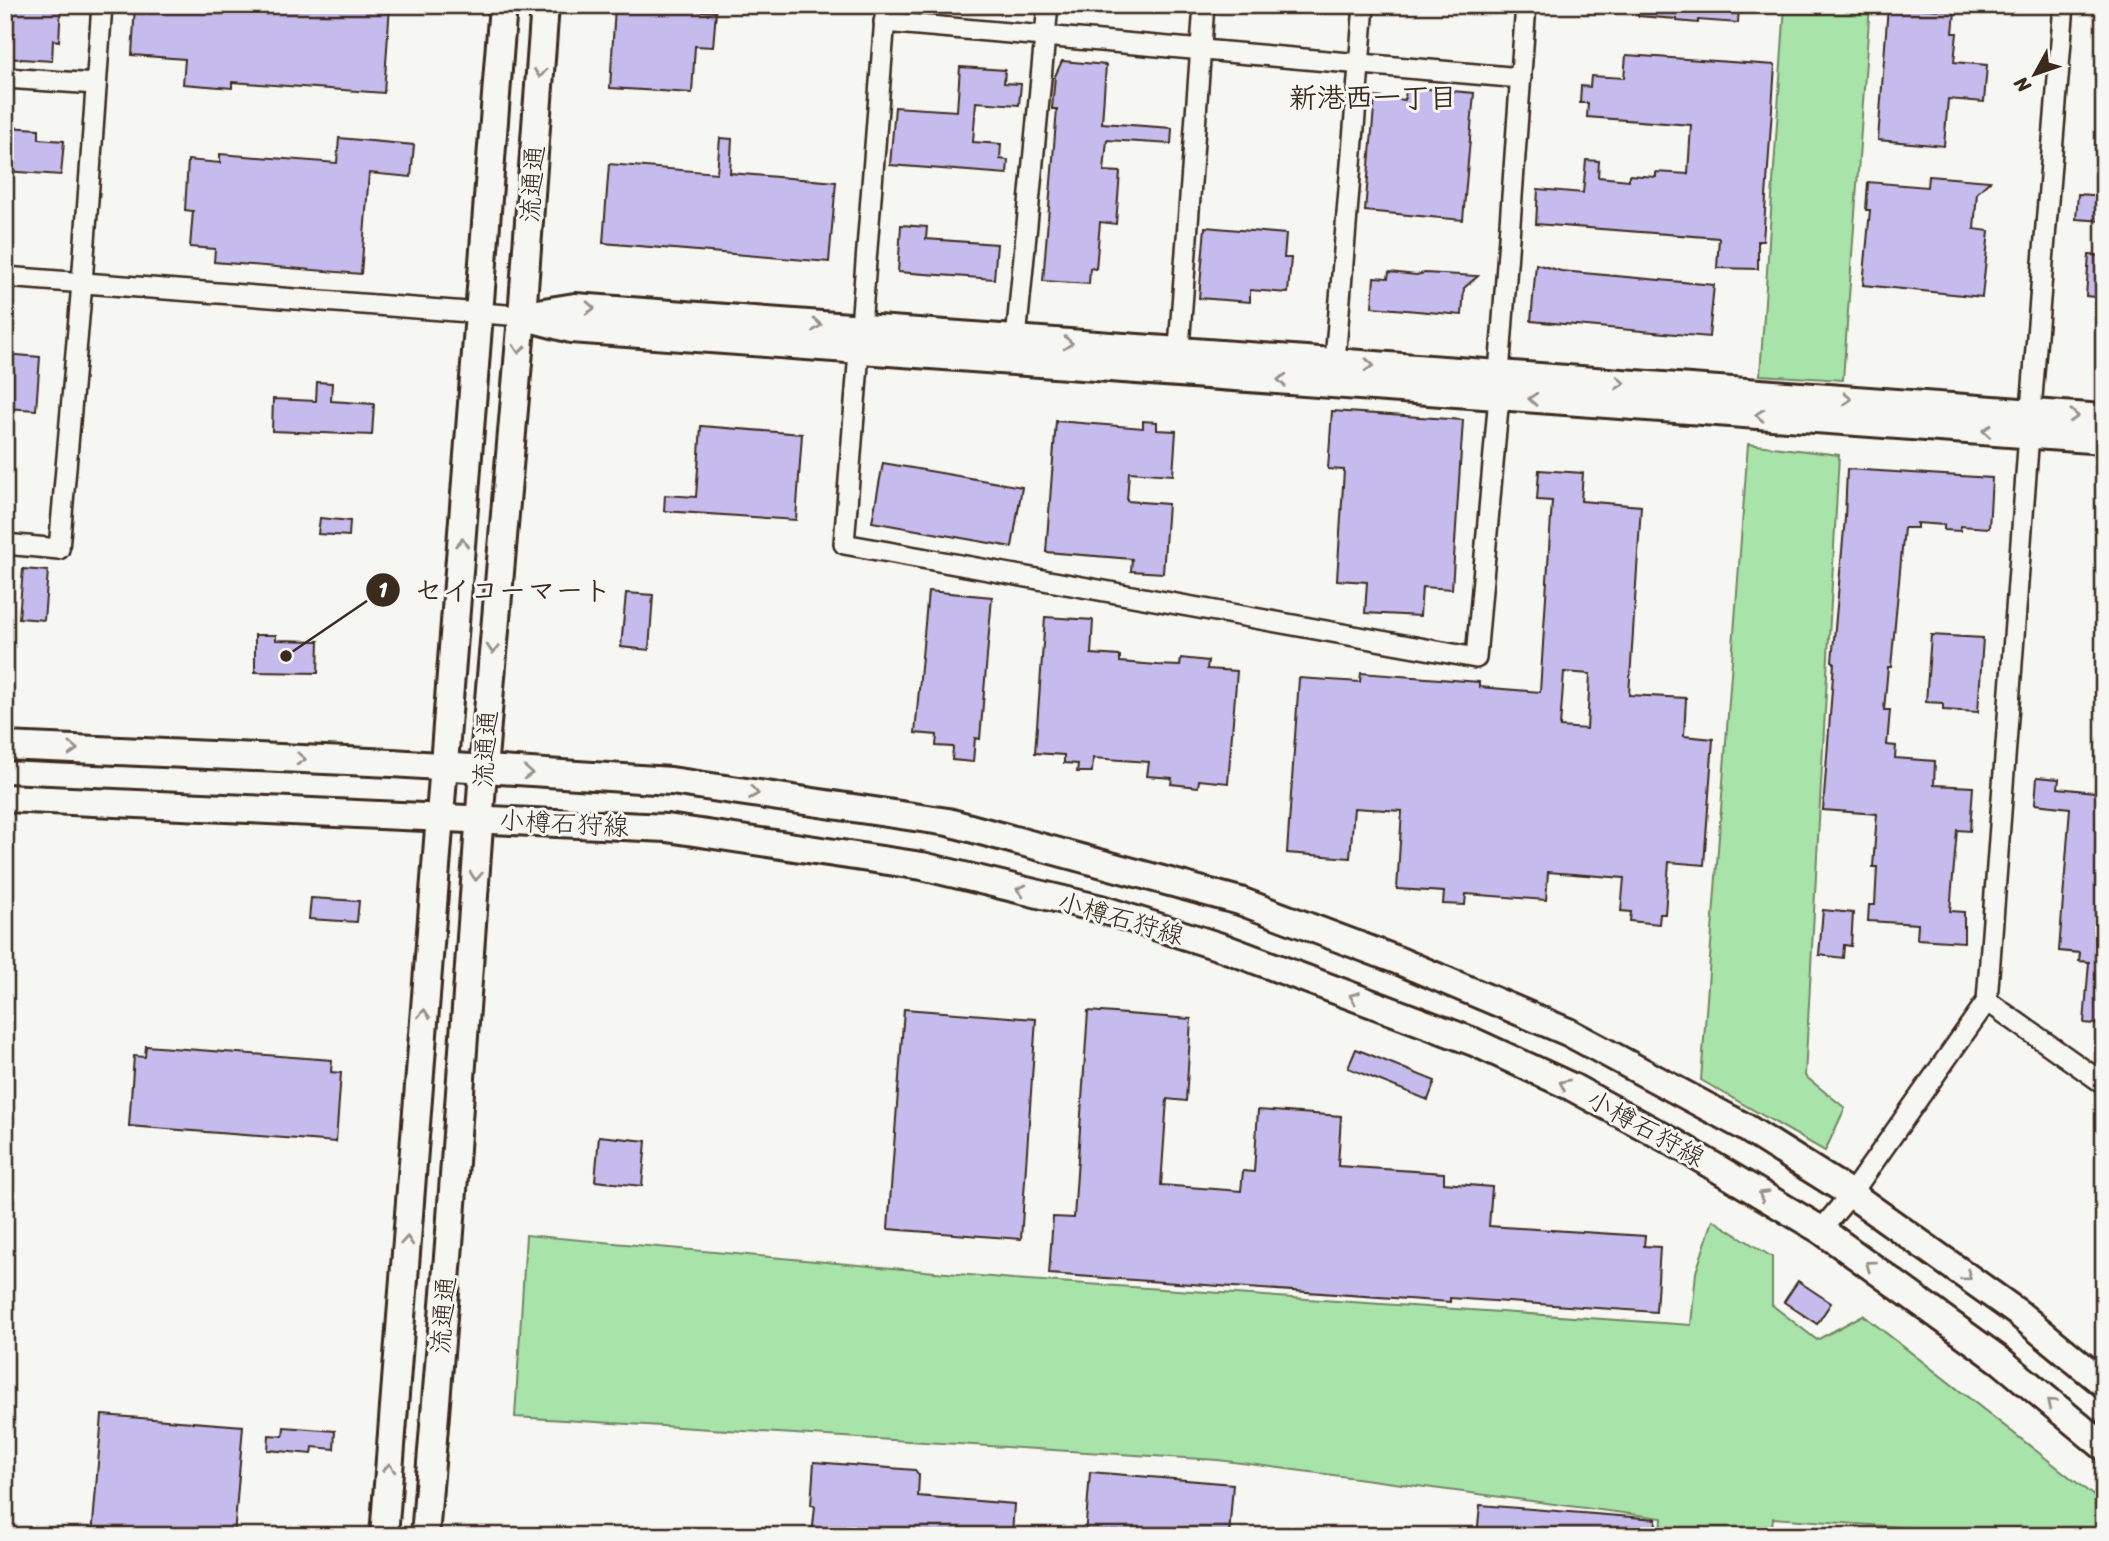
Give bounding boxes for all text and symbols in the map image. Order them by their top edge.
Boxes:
north arrow [2000,38,2070,108]
one-way arrow [533,68,548,79]
text: N [2005,68,2040,101]
district label: 新港西一丁目 [1289,73,1457,122]
street label: 流通通 [506,143,558,225]
one-way arrow [585,300,596,315]
one-way arrow [811,317,822,332]
one-way arrow [1063,335,1074,350]
one-way arrow [512,344,527,355]
one-way arrow [1364,357,1375,372]
one-way arrow [1276,373,1287,388]
one-way arrow [1615,375,1626,390]
one-way arrow [1527,391,1538,406]
one-way arrow [1842,392,1853,407]
one-way arrow [1754,408,1765,423]
one-way arrow [2069,408,2080,423]
one-way arrow [1981,424,1992,439]
one-way arrow [454,537,469,548]
callout: セイコーマート [366,565,625,614]
text: セイコーマート [414,566,612,615]
text: 1 [378,571,388,609]
one-way arrow [486,644,501,655]
street label: 流通通 [459,708,511,790]
one-way arrow [68,742,79,757]
one-way arrow [295,752,306,767]
one-way arrow [523,765,534,780]
one-way arrow [748,785,760,800]
street label: 小樽石狩線 [498,797,630,849]
one-way arrow [469,871,484,882]
street label: 小樽石狩線 [1052,878,1190,958]
one-way arrow [1015,884,1027,898]
one-way arrow [1349,991,1361,1005]
one-way arrow [416,1008,431,1019]
street label: 小樽石狩線 [1578,1076,1714,1180]
one-way arrow [1559,1078,1571,1092]
one-way arrow [1757,1190,1770,1203]
one-way arrow [399,1235,414,1246]
one-way arrow [1865,1261,1878,1274]
one-way arrow [1959,1268,1972,1281]
street label: 流通通 [417,1274,469,1356]
one-way arrow [2047,1399,2060,1411]
one-way arrow [381,1462,396,1473]

